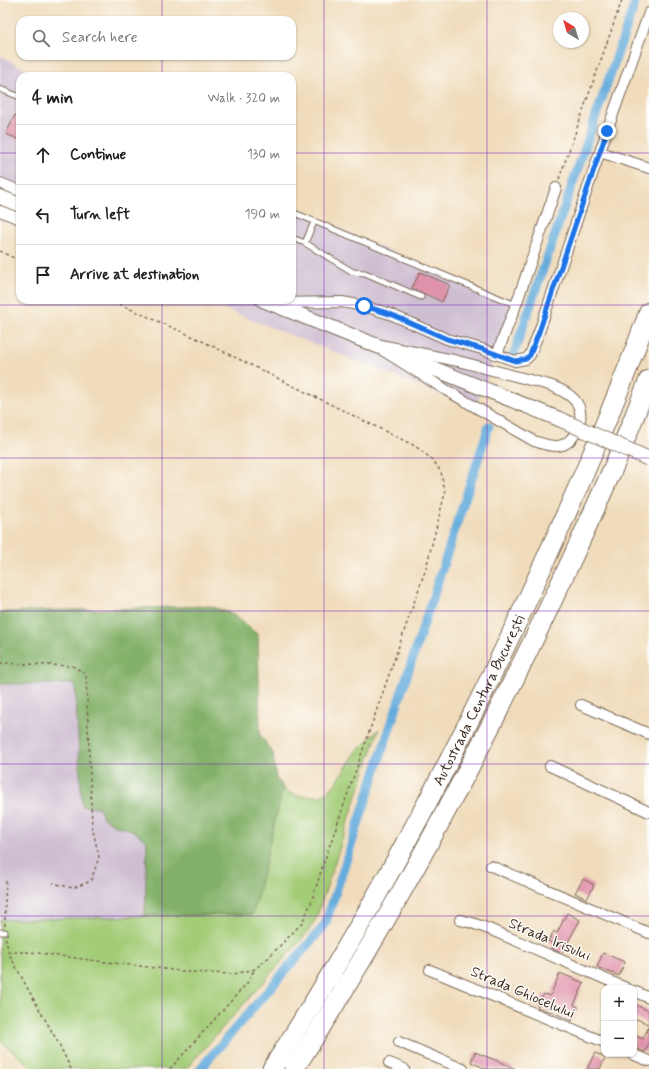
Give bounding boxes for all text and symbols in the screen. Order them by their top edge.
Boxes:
north arrow [553,12,589,48]
search box [16,16,296,60]
icon: search [30,27,52,49]
text: Search here [62,28,138,48]
text: 4 min [32,87,73,109]
text: Walk · 320 m [207,90,280,107]
route end [598,122,616,140]
icon: ahead [32,144,54,166]
text: Continue [70,145,126,165]
text: 130 m [247,146,280,163]
icon: left [32,204,54,226]
text: Turn left [70,205,130,225]
text: 190 m [245,206,280,223]
icon: arrive [32,264,54,286]
text: Arrive at destination [70,265,199,285]
route start [355,297,373,315]
street label: Autostrada Centura București [429,612,530,790]
street label: Strada Irisului [505,914,594,966]
street label: Strada Ghiocelului [467,962,578,1024]
map controls [601,985,637,1057]
button: + [601,985,637,1021]
button: − [601,1021,637,1057]

